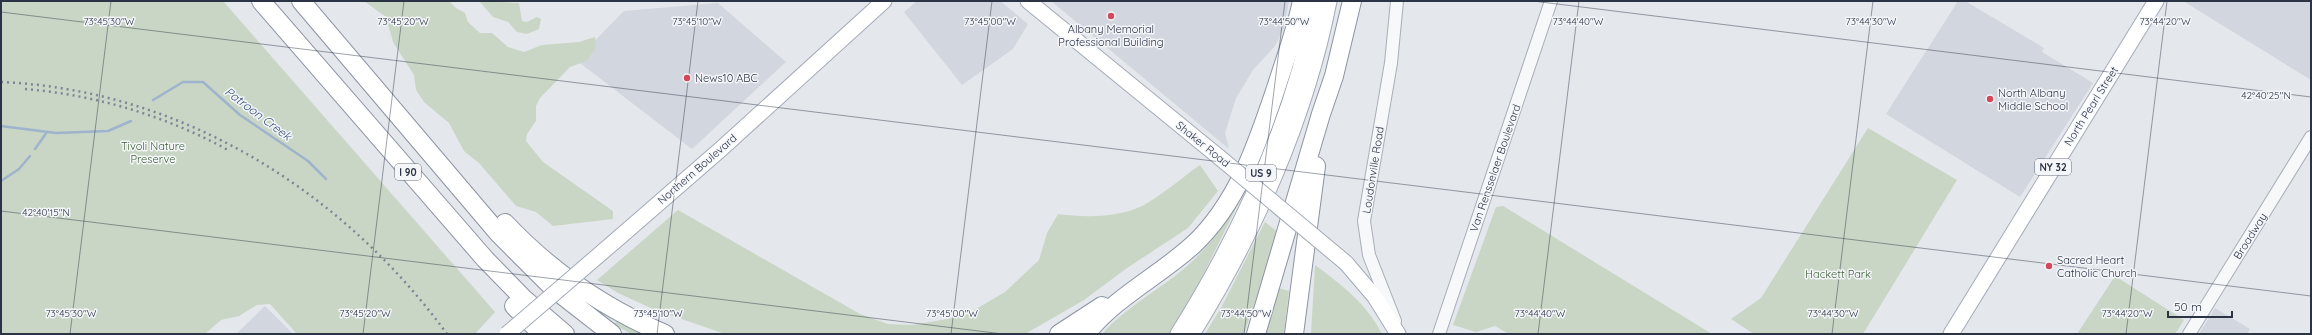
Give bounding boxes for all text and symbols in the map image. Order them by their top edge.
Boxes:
marker: Albany Memorial Professional Building [1106,11,1116,21]
text: 73°45'30"W [83,15,135,28]
text: 73°45'20"W [377,15,429,28]
text: 73°45'10"W [672,15,722,28]
text: 73°45'00"W [964,15,1016,28]
text: 73°44'50"W [1258,15,1310,28]
text: 73°44'40"W [1553,15,1604,28]
text: 73°44'30"W [1846,15,1897,28]
text: 73°44'20"W [2139,15,2191,28]
place label: Albany Memorial Professional Building [1058,22,1164,49]
street label: North Pearl Street [2061,63,2121,148]
place label: News10 ABC [695,71,758,85]
marker: News10 ABC [682,73,692,83]
water label: Patroon Creek [222,84,296,145]
place label: North Albany Middle School [1998,86,2068,113]
text: 42°40'25"N [2241,89,2291,102]
marker: North Albany Middle School [1985,94,1995,104]
street label: Van Rensselaer Boulevard [1467,102,1523,234]
street label: Shaker Road [1173,118,1233,170]
street label: Loudonville Road [1359,125,1387,215]
street label: Northern Boulevard [655,131,739,207]
park label: Tivoli Nature Preserve [121,139,185,166]
road number: NY 32 [2035,159,2071,175]
road number: I 90 [395,164,421,180]
road number: US 9 [1246,165,1276,181]
text: 42°40'15"N [22,206,70,219]
street label: Broadway [2230,210,2270,262]
place label: Sacred Heart Catholic Church [2057,253,2137,280]
marker: Sacred Heart Catholic Church [2044,261,2054,271]
park label: Hackett Park [1805,267,1871,281]
scale bar [2168,293,2232,319]
text: 50 m [2174,299,2202,314]
text: 73°45'30"W [45,307,97,320]
text: 73°45'20"W [339,307,391,320]
text: 73°45'10"W [633,307,683,320]
text: 73°45'00"W [926,307,978,320]
text: 73°44'50"W [1220,307,1272,320]
text: 73°44'40"W [1515,307,1566,320]
text: 73°44'30"W [1808,307,1859,320]
text: 73°44'20"W [2101,307,2153,320]

